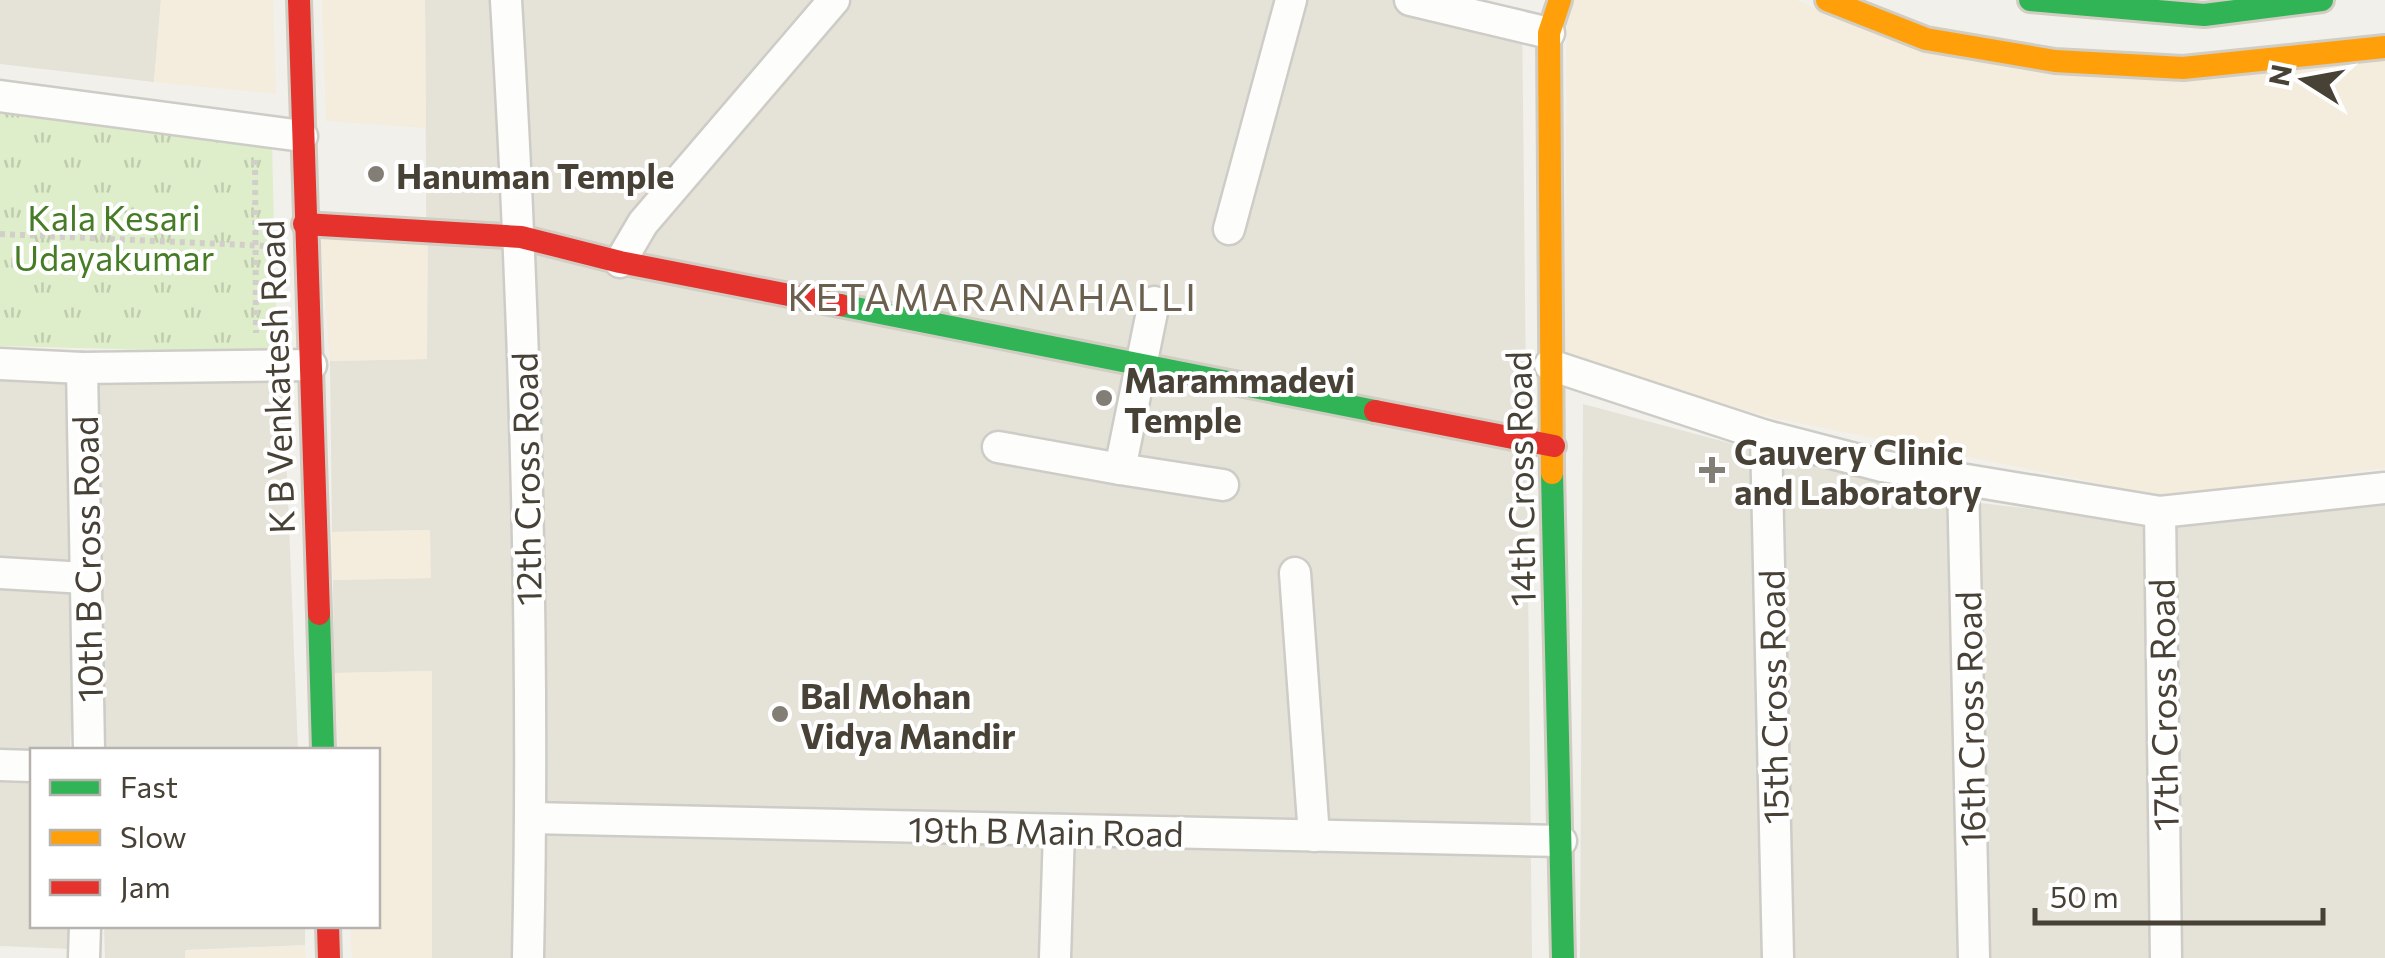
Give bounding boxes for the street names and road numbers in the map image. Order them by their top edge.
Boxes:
street label: K B Venkatesh Road [248,219,302,535]
street label: 14th Cross Road [1495,351,1543,607]
street label: 12th Cross Road [501,352,549,606]
street label: 10th B Cross Road [62,415,110,703]
street label: 15th Cross Road [1748,569,1796,825]
street label: 17th Cross Road [2138,578,2186,832]
street label: 16th Cross Road [1945,591,1993,847]
street label: 19th B Main Road [908,806,1184,854]

